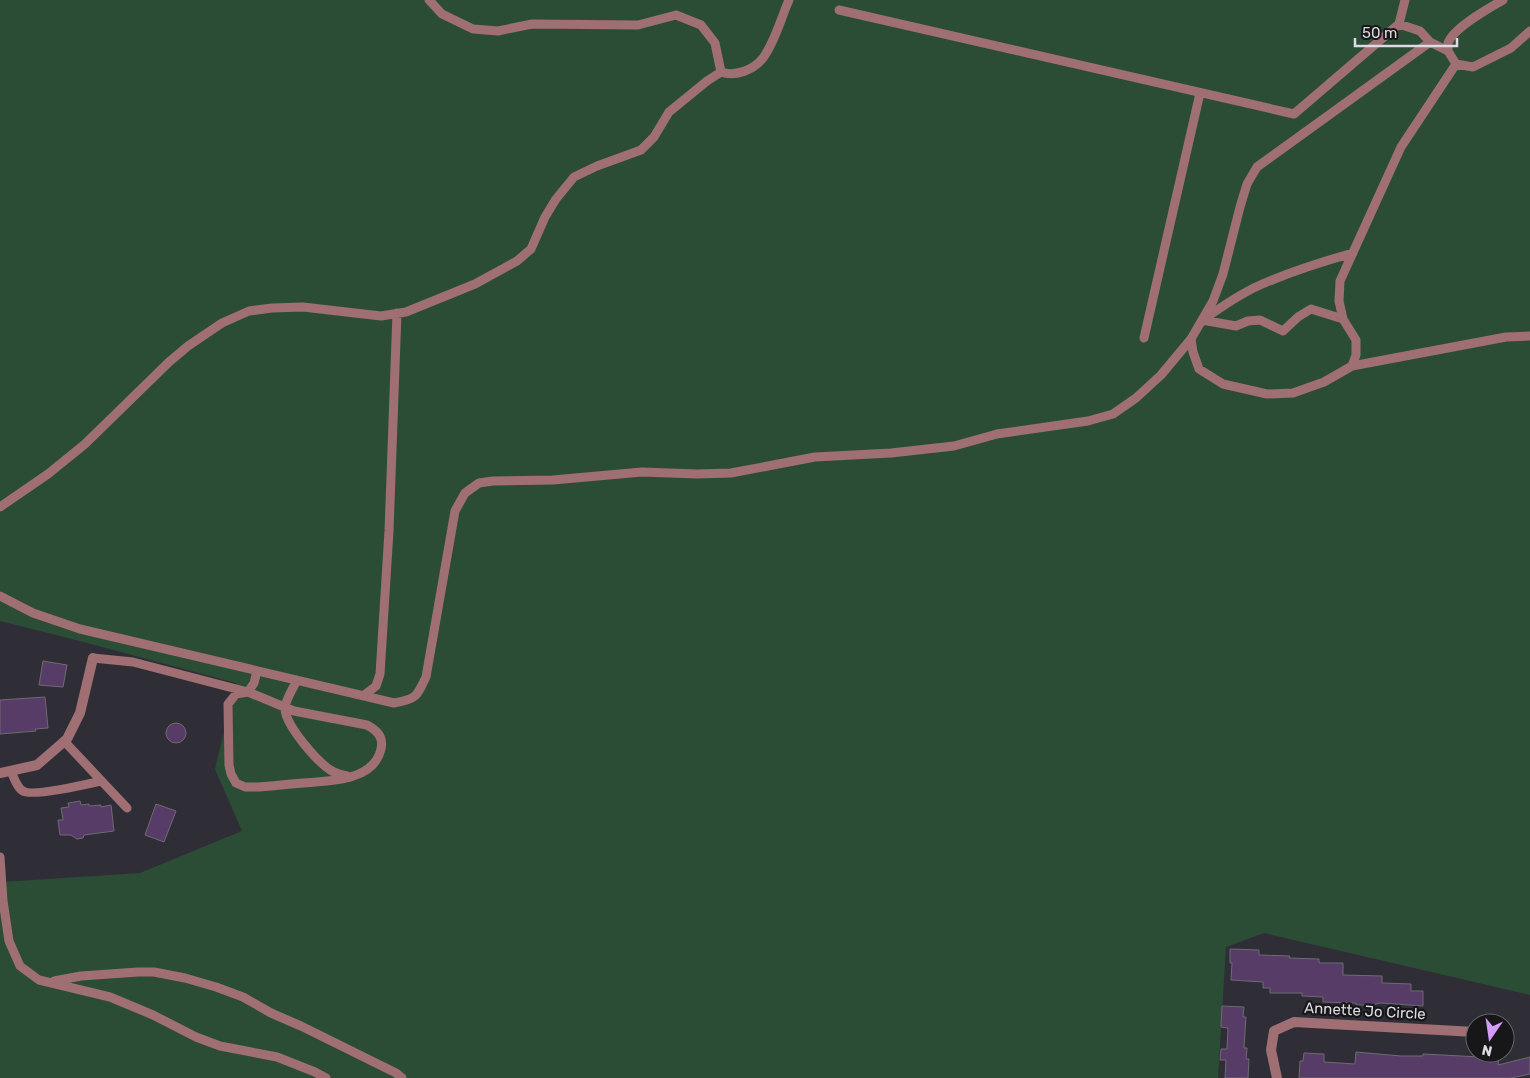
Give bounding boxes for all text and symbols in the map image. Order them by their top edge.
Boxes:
scale bar [1355,15,1458,47]
text: 50 m [1362,24,1397,42]
street label: Annette Jo Circle [1304,999,1426,1023]
north arrow [1465,1013,1515,1063]
text: N [1480,1041,1494,1060]

